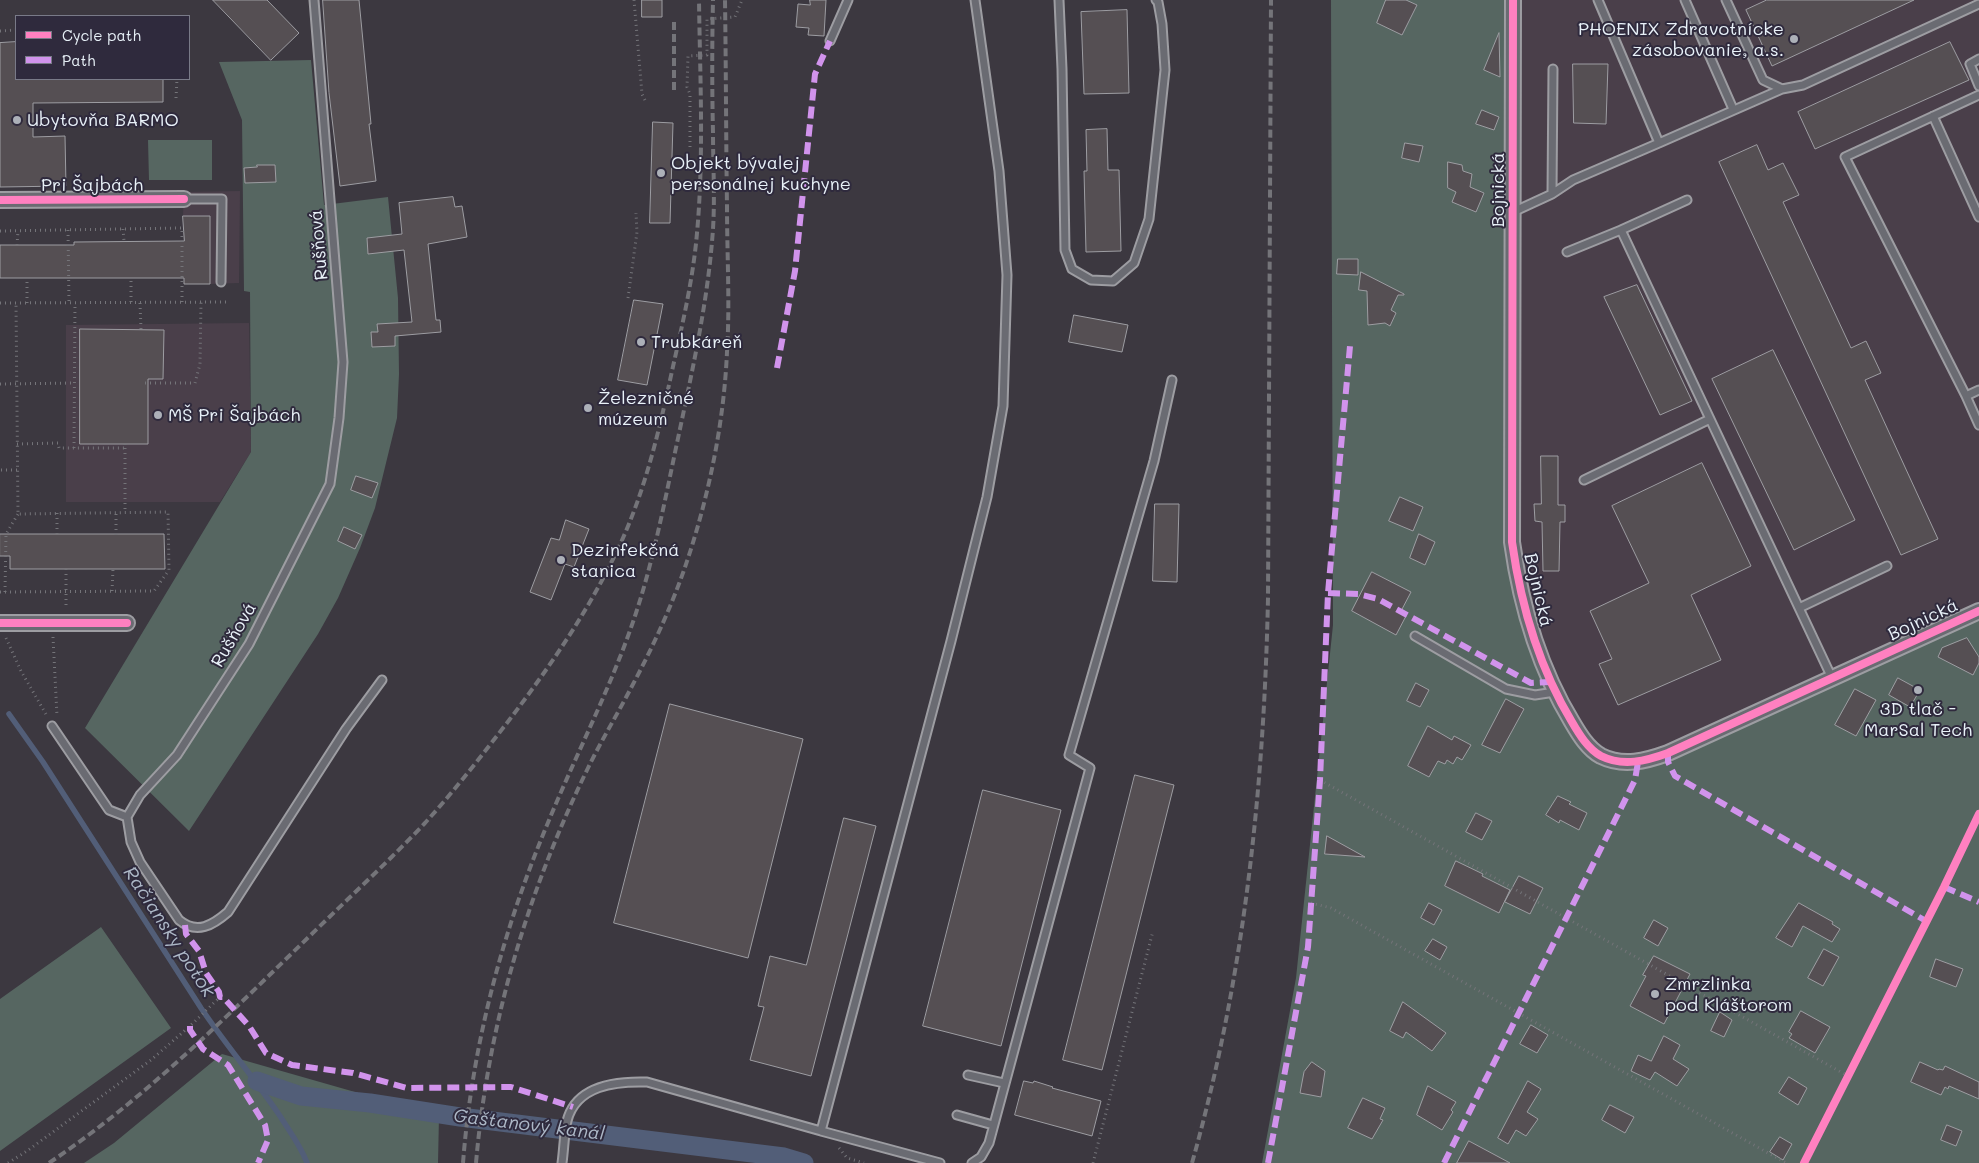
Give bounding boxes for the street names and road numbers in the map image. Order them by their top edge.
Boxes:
street label: Bojnická [1487,153,1509,227]
street label: Pri Šajbách [41,174,143,196]
street label: Rušňová [305,209,333,281]
street label: Bojnická [1519,551,1557,629]
street label: Bojnická [1885,594,1961,646]
street label: Rušňová [207,599,261,671]

